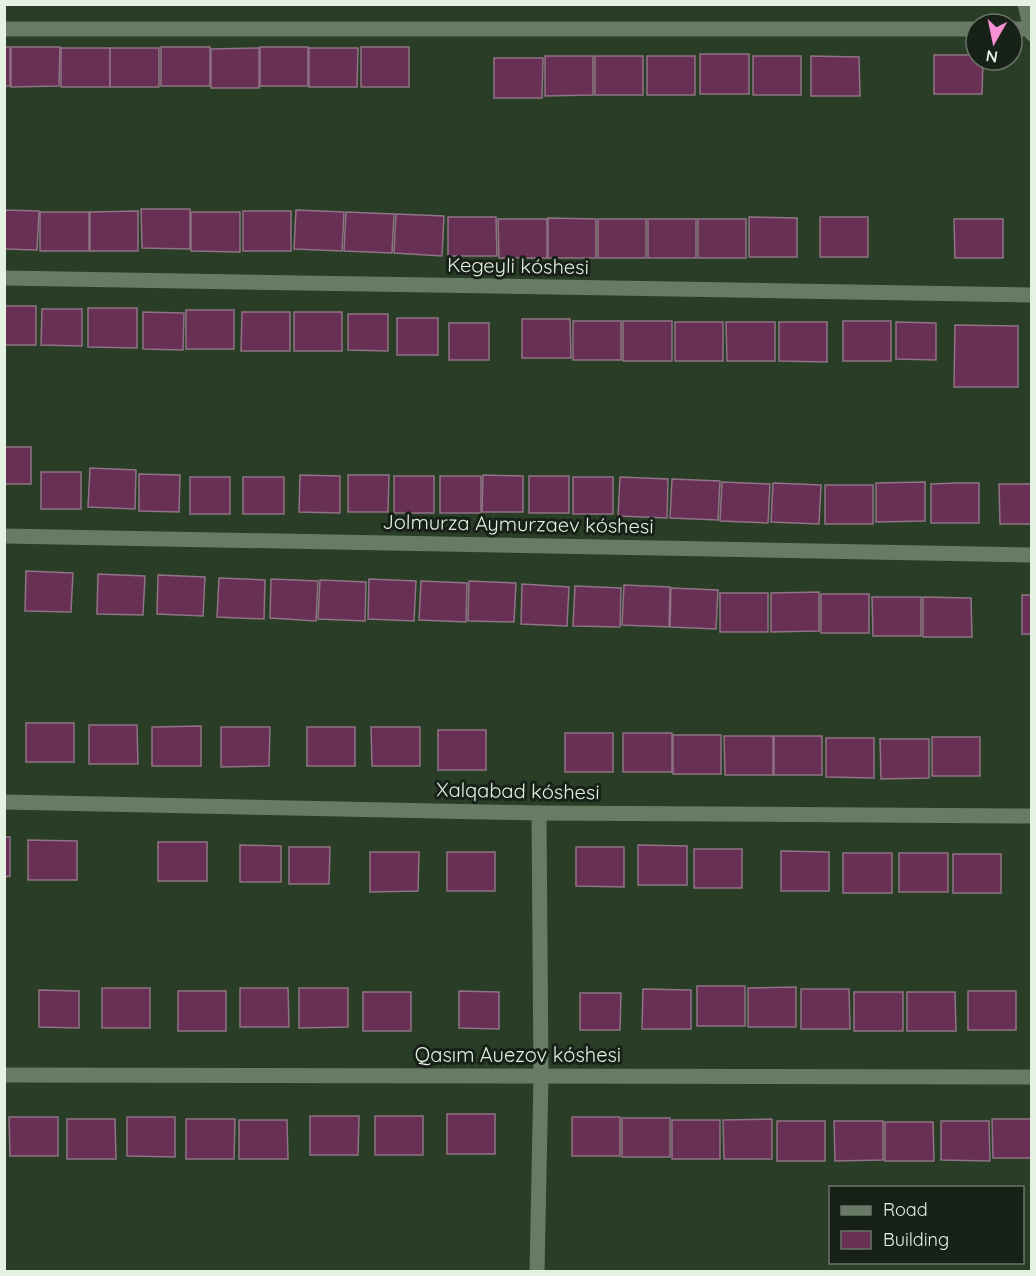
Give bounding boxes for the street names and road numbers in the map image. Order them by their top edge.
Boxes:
street label: Kegeyli kóshesi [447,252,589,279]
street label: Jolmurza Aymurzaev kóshesi [382,509,654,538]
street label: Xalqabad kóshesi [436,777,600,804]
street label: Qasım Auezov kóshesi [415,1042,621,1067]

